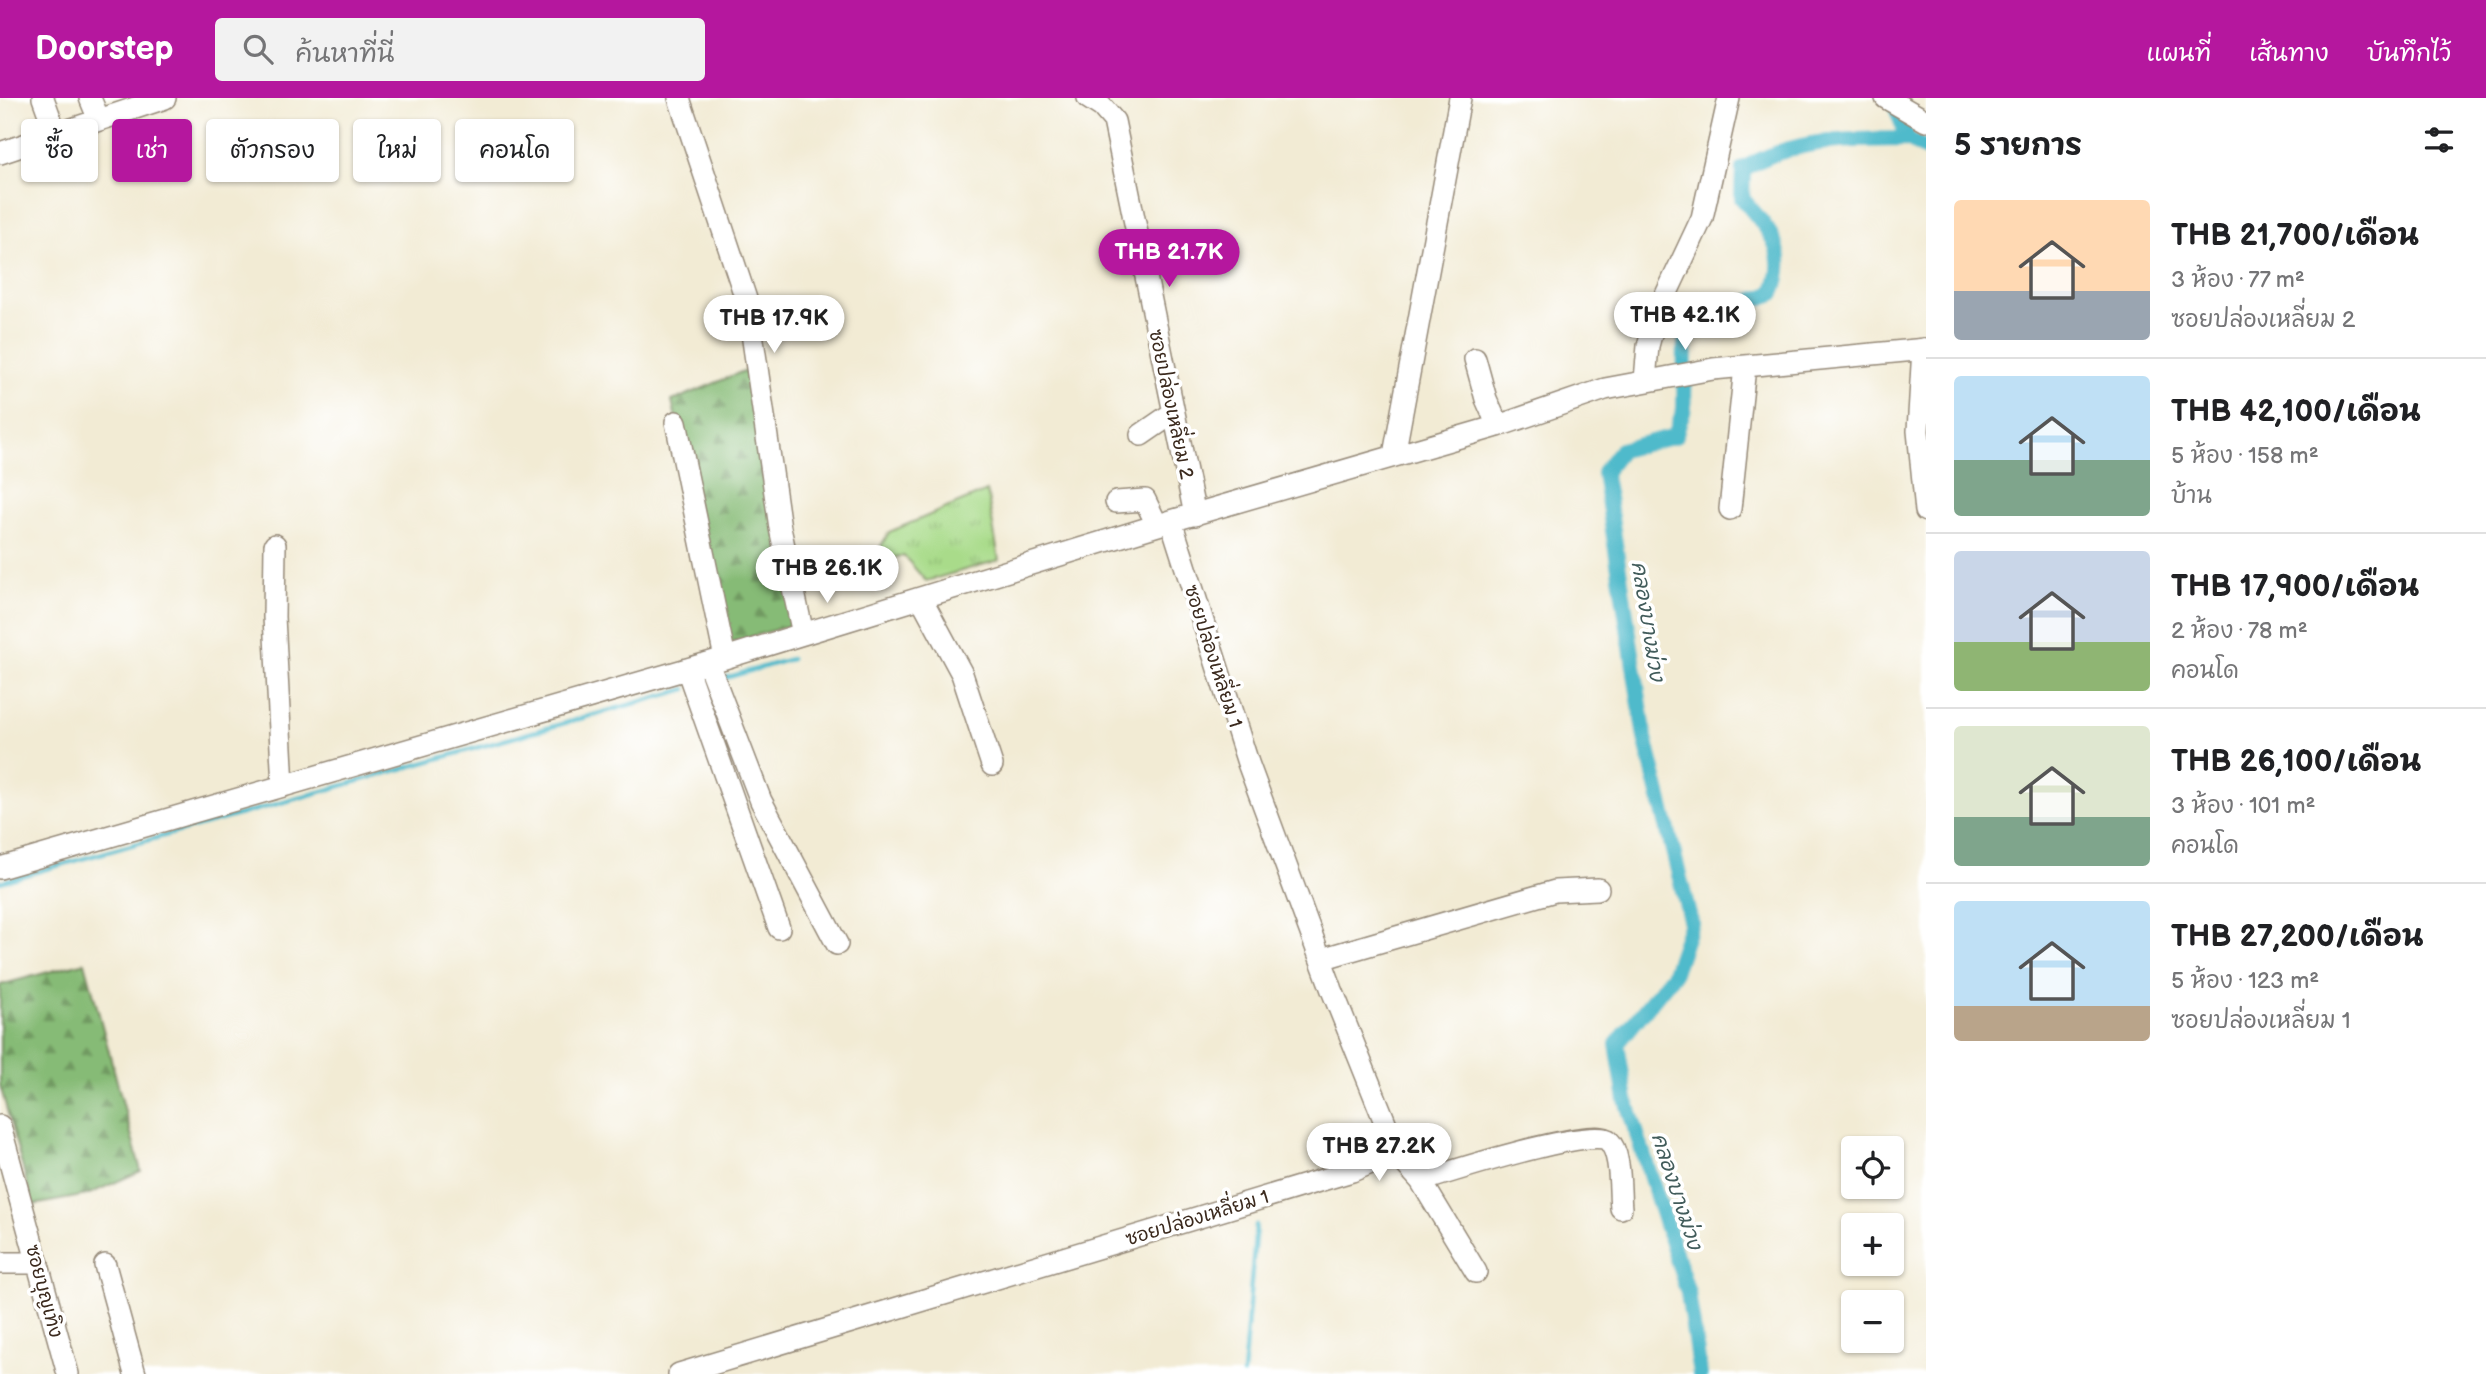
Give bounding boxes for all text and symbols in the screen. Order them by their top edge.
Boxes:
search box [215,18,705,81]
text: Doorstep [35,29,173,69]
icon: search [239,30,277,68]
text: ค้นหาที่นี่ [295,39,394,70]
text: แผนที่ [2146,39,2211,68]
text: เส้นทาง [2249,39,2329,68]
text: บันทึกไว้ [2367,39,2451,68]
chip: ซื้อ [21,119,98,182]
chip: เช่า [112,119,192,182]
chip: ตัวกรอง [206,119,339,182]
chip: ใหม่ [353,119,441,182]
chip: คอนโด [455,119,574,182]
icon: filters [2420,121,2458,159]
text: 5 รายการ [1954,128,2082,164]
text: THB 21,700/เดือน [2171,218,2419,254]
icon: home [2010,228,2094,312]
pin: THB 21.7K [1089,230,1249,289]
text: THB 21.7K [1115,238,1223,266]
text: 3 ห้อง · 77 m² [2171,266,2305,294]
pin: THB 42.1K [1605,292,1765,352]
pin: THB 17.9K [694,296,854,355]
text: THB 42.1K [1630,301,1740,329]
text: THB 17.9K [719,304,829,332]
text: ซอยปล่องเหลี่ยม 2 [2171,306,2355,334]
street label: ซอยปล่องเหลี่ยม 2 [1143,326,1205,482]
text: THB 42,100/เดือน [2171,394,2421,430]
icon: home [2010,404,2094,488]
text: 5 ห้อง · 158 m² [2171,442,2319,470]
text: บ้าน [2171,482,2212,510]
pin: THB 26.1K [747,546,907,605]
text: THB 26.1K [772,554,882,582]
water label: คลองบางม่วง [1626,559,1671,685]
text: THB 17,900/เดือน [2171,569,2419,605]
icon: home [2010,579,2094,663]
street label: ซอยปล่องเหลี่ยม 1 [1179,580,1253,731]
text: 2 ห้อง · 78 m² [2171,617,2308,645]
text: คอนโด [2171,657,2239,685]
text: THB 26,100/เดือน [2171,744,2421,780]
icon: home [2010,754,2094,838]
text: 3 ห้อง · 101 m² [2171,792,2315,820]
text: คอนโด [2171,832,2239,860]
text: THB 27,200/เดือน [2171,919,2424,955]
icon: home [2010,929,2094,1013]
text: 5 ห้อง · 123 m² [2171,967,2319,995]
text: ซอยปล่องเหลี่ยม 1 [2171,1007,2351,1035]
pin: THB 27.2K [1299,1124,1459,1183]
water label: คลองบางม่วง [1646,1129,1709,1254]
text: THB 27.2K [1323,1132,1435,1160]
map controls [1841,1136,1904,1353]
button: locate [1841,1136,1904,1199]
street label: ซอยปล่องเหลี่ยม 1 [1121,1179,1272,1251]
button: + [1841,1213,1904,1276]
street label: ซอยบุญเทิง [18,1242,67,1341]
button: − [1841,1290,1904,1353]

